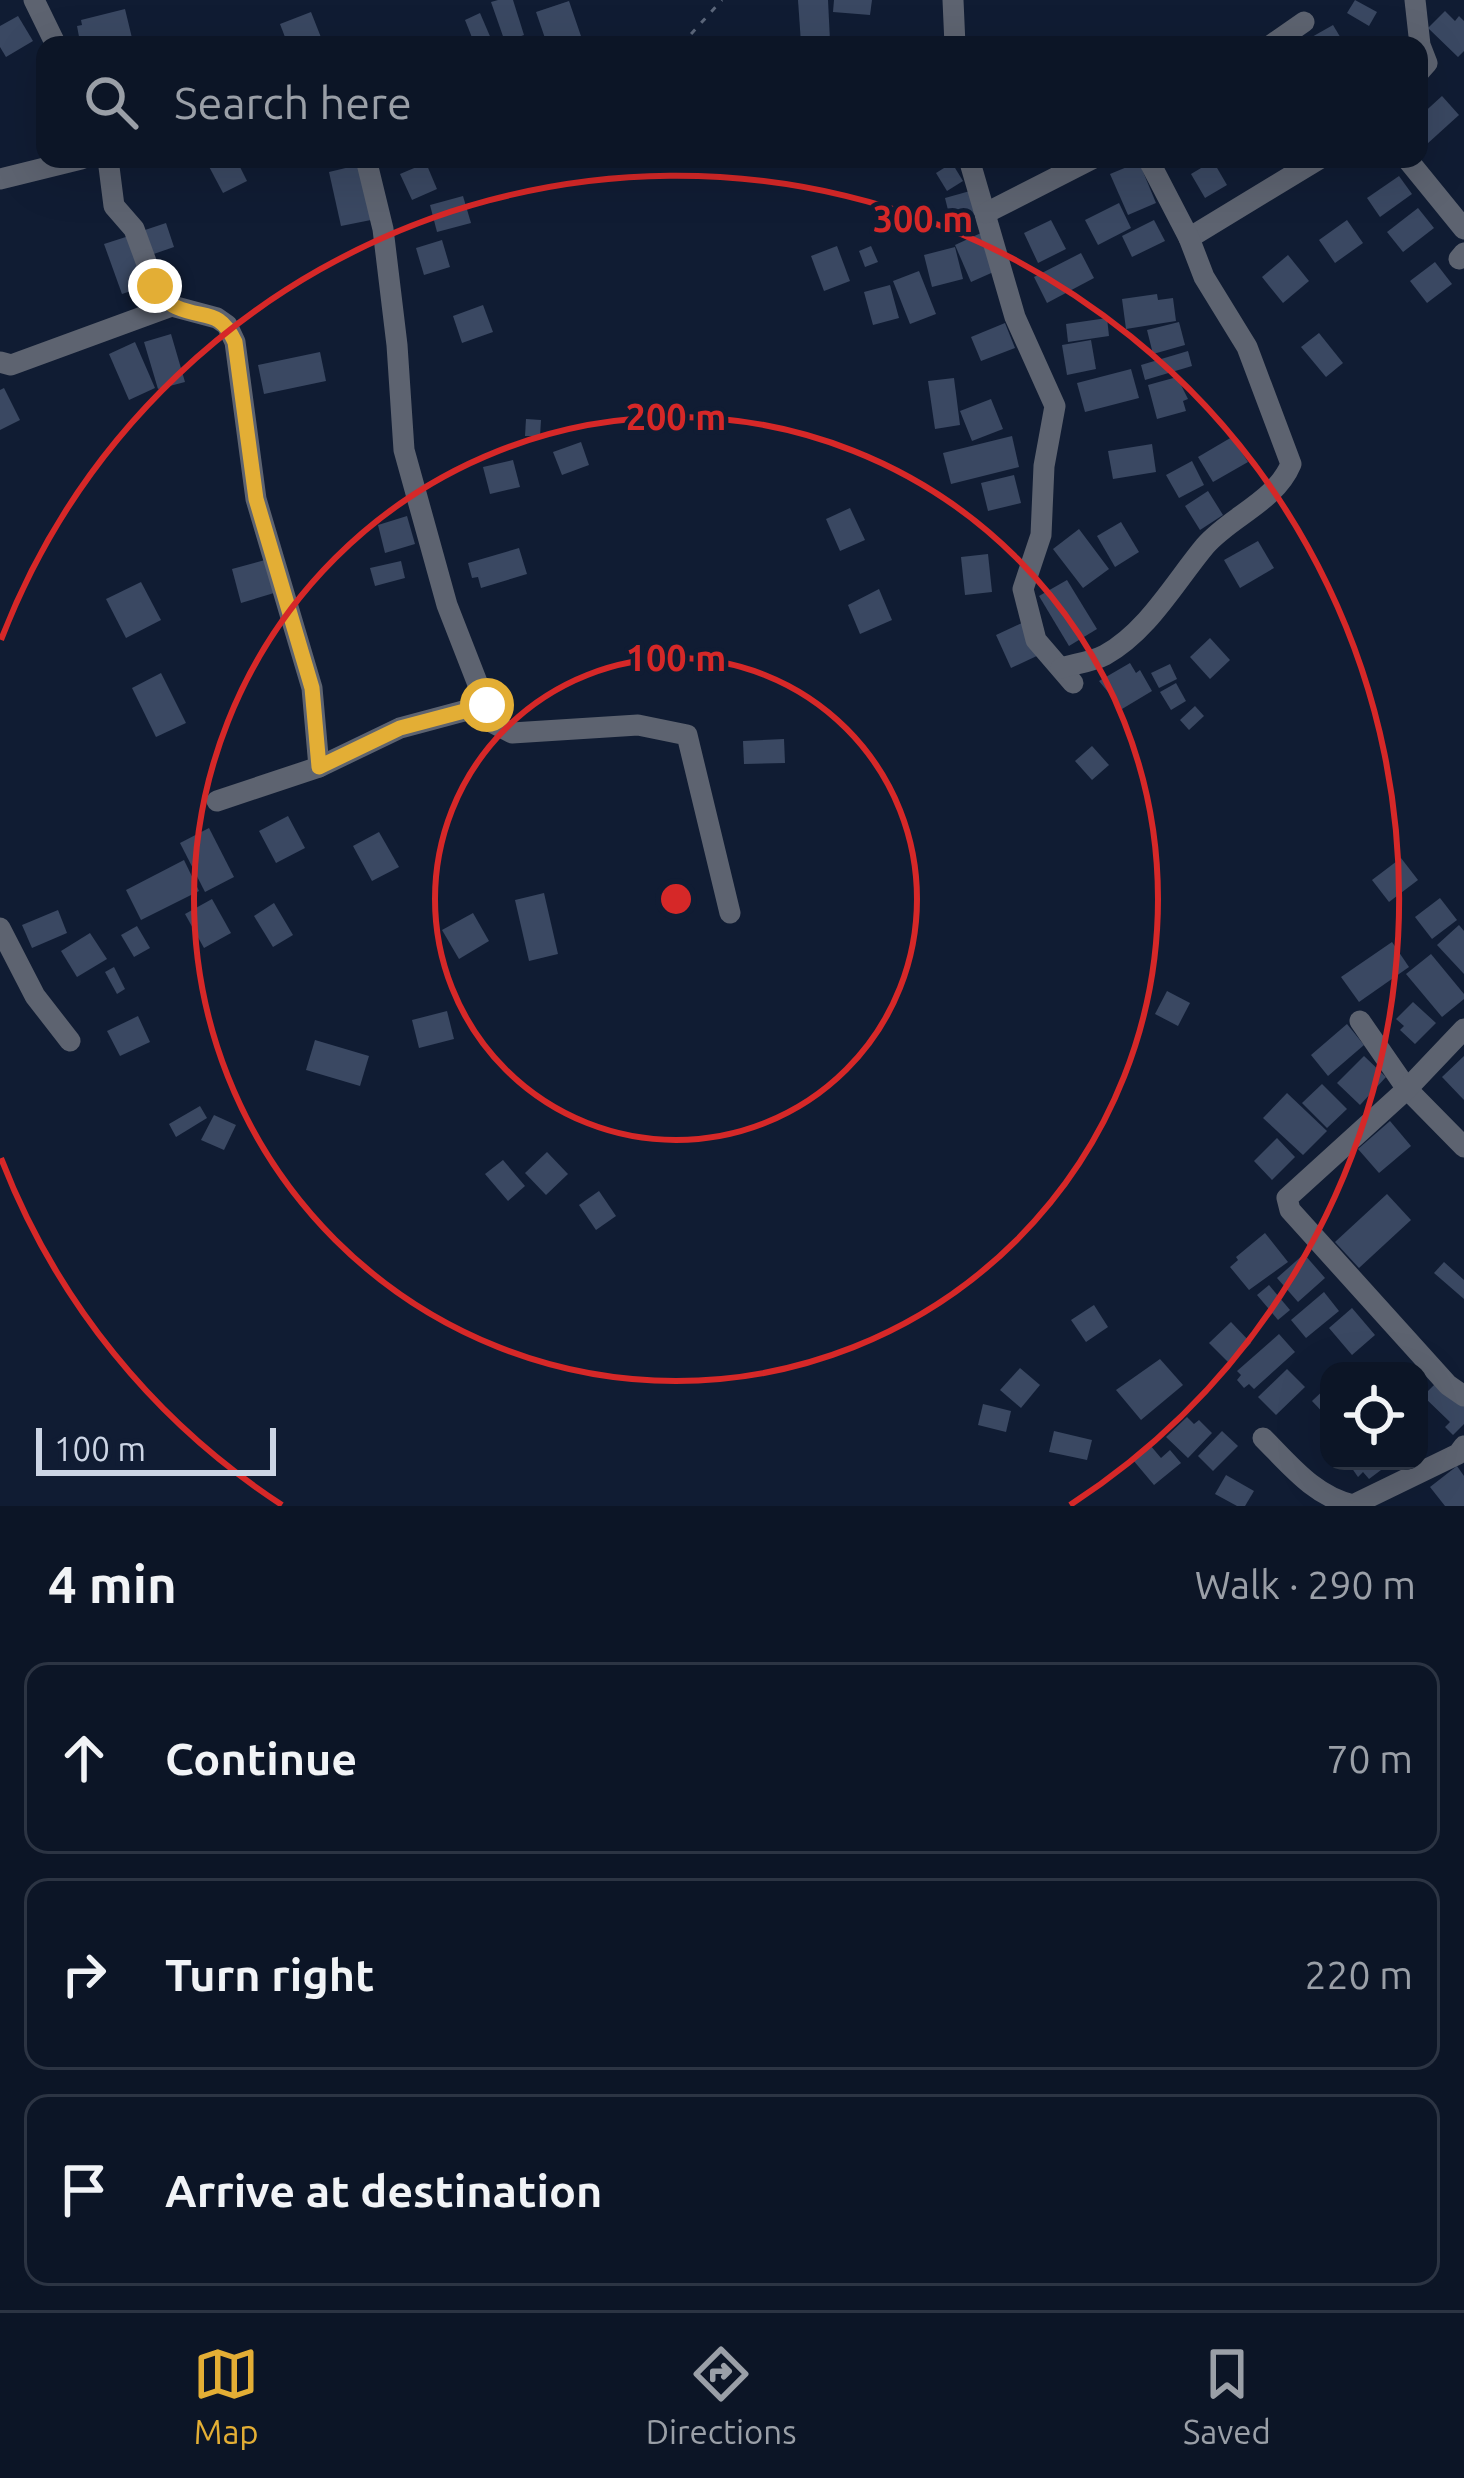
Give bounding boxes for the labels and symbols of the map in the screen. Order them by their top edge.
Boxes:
text: 300 m [873,198,973,239]
route end [128,259,182,313]
text: 200 m [626,396,726,437]
text: 100 m [626,637,726,678]
route start [460,678,514,732]
centre of rings [655,878,697,920]
scale bar [36,1422,276,1475]

